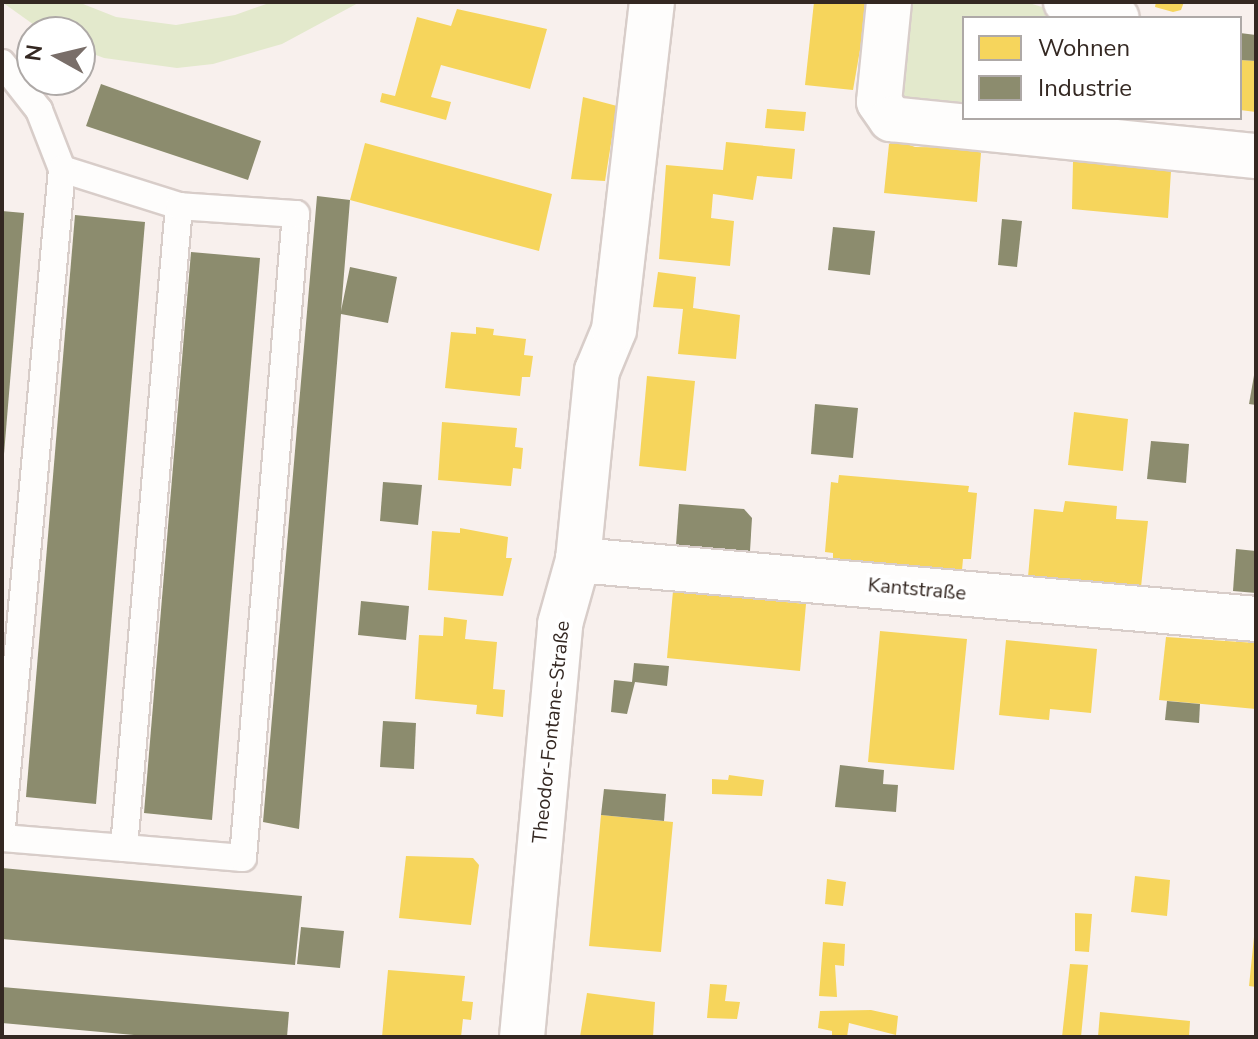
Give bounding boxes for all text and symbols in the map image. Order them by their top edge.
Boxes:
north arrow [16,16,96,96]
legend [962,16,1242,120]
text: Wohnen [1038,32,1130,64]
text: N [18,43,50,63]
text: Industrie [1038,72,1132,104]
street label: Kantstraße [867,573,967,605]
street label: Theodor-Fontane-Straße [527,619,575,845]

